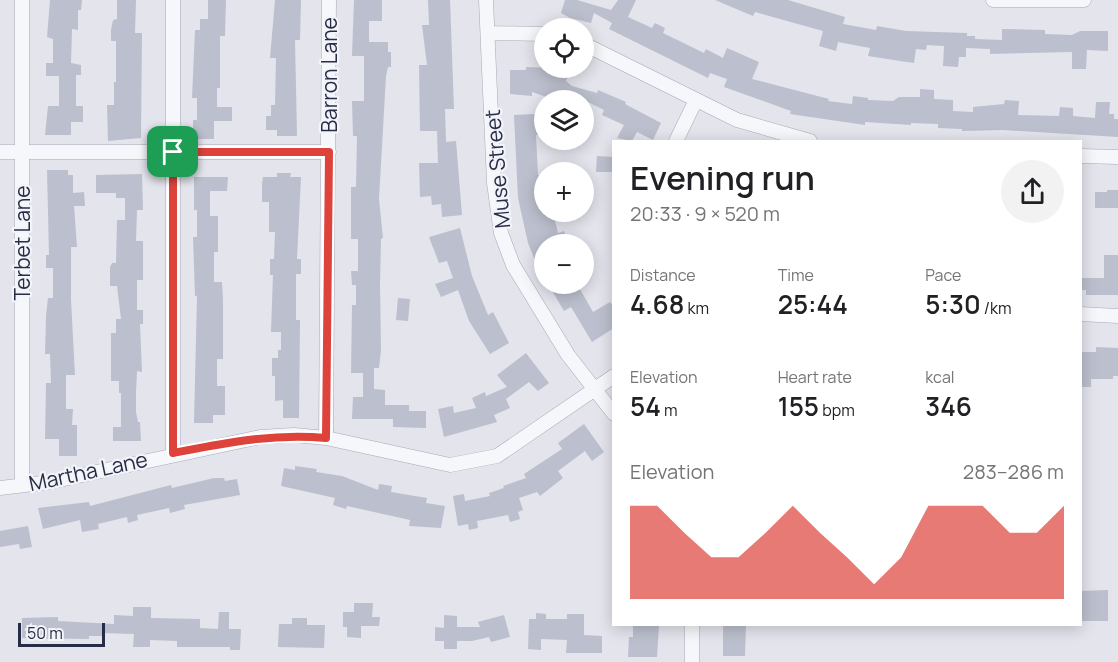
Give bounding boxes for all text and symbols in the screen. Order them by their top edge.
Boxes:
street label: Barron Lane [315,17,343,133]
map controls [534,18,594,294]
button: locate [534,18,594,78]
button: layers [534,90,594,150]
street label: Muse Street [478,108,516,230]
pin [147,126,198,177]
icon: arrive [156,135,189,168]
text: Evening run [630,155,815,200]
button: share [1001,160,1064,223]
button: + [534,162,594,222]
street label: Terbet Lane [8,185,36,301]
text: 20:33 · 9 × 520 m [630,200,780,227]
button: − [534,234,594,294]
text: Distance [630,264,696,286]
text: Time [778,264,814,286]
text: Pace [925,264,961,286]
text: 4.68 [630,286,684,322]
text: 25:44 [778,286,848,322]
text: 5:30 [925,286,981,322]
text: km [684,297,709,319]
text: /km [981,297,1012,319]
text: Elevation [630,366,698,388]
text: Heart rate [778,366,852,388]
text: kcal [925,366,955,388]
text: 54 [630,388,661,424]
text: 155 [778,388,819,424]
text: 346 [925,388,972,424]
text: m [661,399,678,421]
text: bpm [819,399,855,421]
street label: Martha Lane [26,445,150,497]
text: Elevation [630,458,714,485]
text: 283–286 m [963,458,1064,485]
scale bar [18,620,105,648]
text: 50 m [27,622,63,644]

